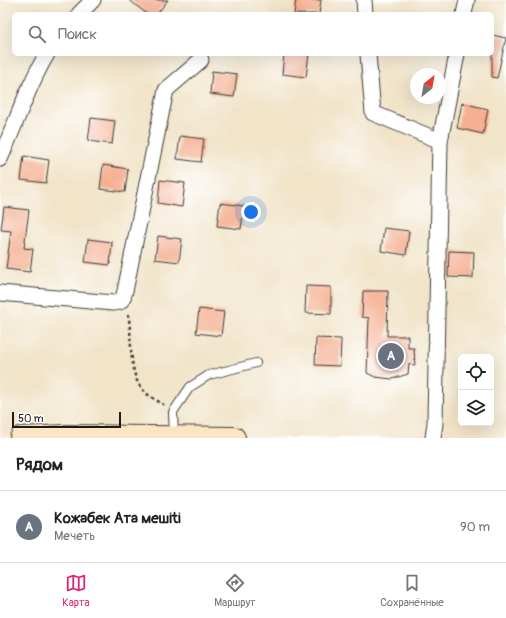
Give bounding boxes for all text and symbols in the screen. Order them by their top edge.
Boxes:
search box [12,12,494,56]
icon: search [26,23,48,45]
text: Поиск [58,25,97,44]
north arrow [410,68,446,104]
your location [241,202,261,222]
pin: A [378,341,404,371]
map controls [458,354,494,426]
button: locate [458,354,494,390]
button: layers [458,390,494,426]
scale bar [12,410,121,429]
text: 50 m [18,412,44,425]
text: Рядом [16,454,63,475]
text: Кожабек Ата мешiti [54,509,181,528]
text: A [25,519,33,535]
text: 90 m [460,519,490,535]
text: Мечеть [54,528,95,544]
tab: Карта [62,572,90,609]
tab: Маршрут [214,572,256,609]
tab: Сохранённые [380,572,444,609]

